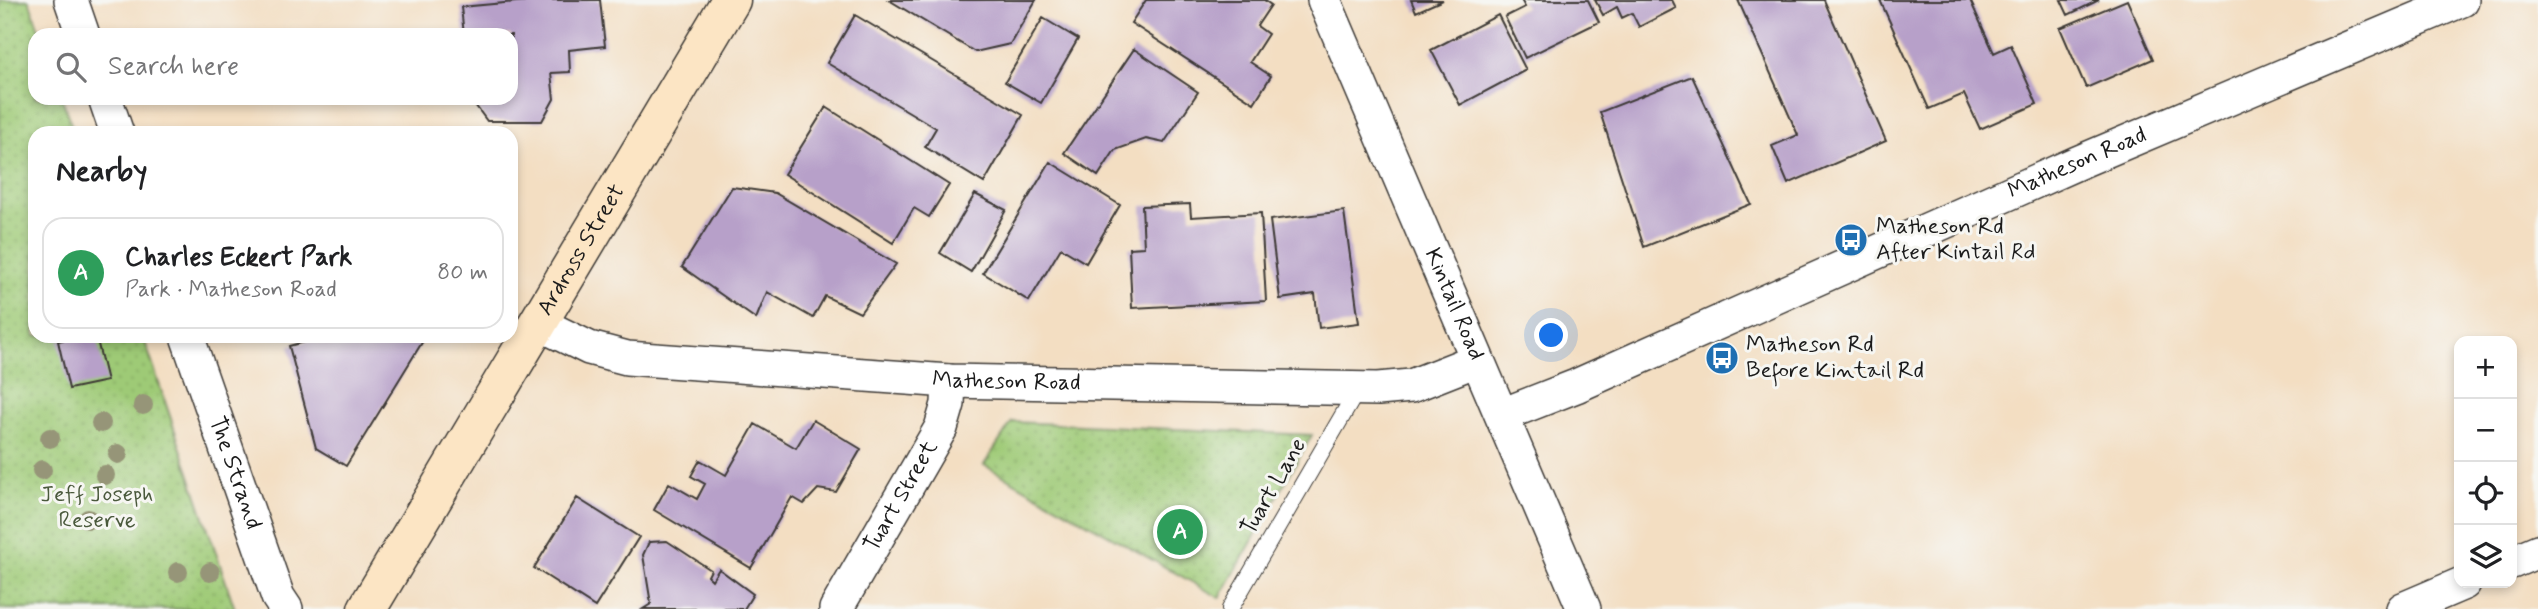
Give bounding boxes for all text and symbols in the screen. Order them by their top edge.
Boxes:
search box [28,28,518,105]
icon: search [52,48,90,86]
text: Search here [108,50,239,84]
street label: Matheson Road [2003,120,2151,207]
text: Nearby [56,152,147,191]
street label: Ardross Street [531,179,632,321]
place label: Matheson Rd After Kintail Rd [1876,212,2035,268]
bus stop icon: Matheson Rd After Kintail Rd [1832,221,1870,259]
text: Charles Eckert Park [125,241,352,275]
street label: Kintail Road [1417,244,1491,365]
text: A [73,258,89,288]
text: 80 m [437,258,488,288]
text: Park · Matheson Road [125,275,337,305]
your location [1534,318,1568,352]
place label: Matheson Rd Before Kintail Rd [1746,330,1924,387]
map controls [2454,336,2517,588]
button: + [2454,336,2517,399]
bus stop icon: Matheson Rd Before Kintail Rd [1703,339,1741,377]
street label: Matheson Road [931,365,1081,398]
button: − [2454,399,2517,462]
street label: The Strand [201,413,268,533]
street label: Tuart Lane [1234,433,1314,541]
street label: Tuart Street [857,435,946,558]
button: locate [2454,462,2517,525]
park label: Jeff Joseph Reserve [40,480,154,536]
pin: A [1157,506,1203,558]
button: layers [2454,525,2517,588]

